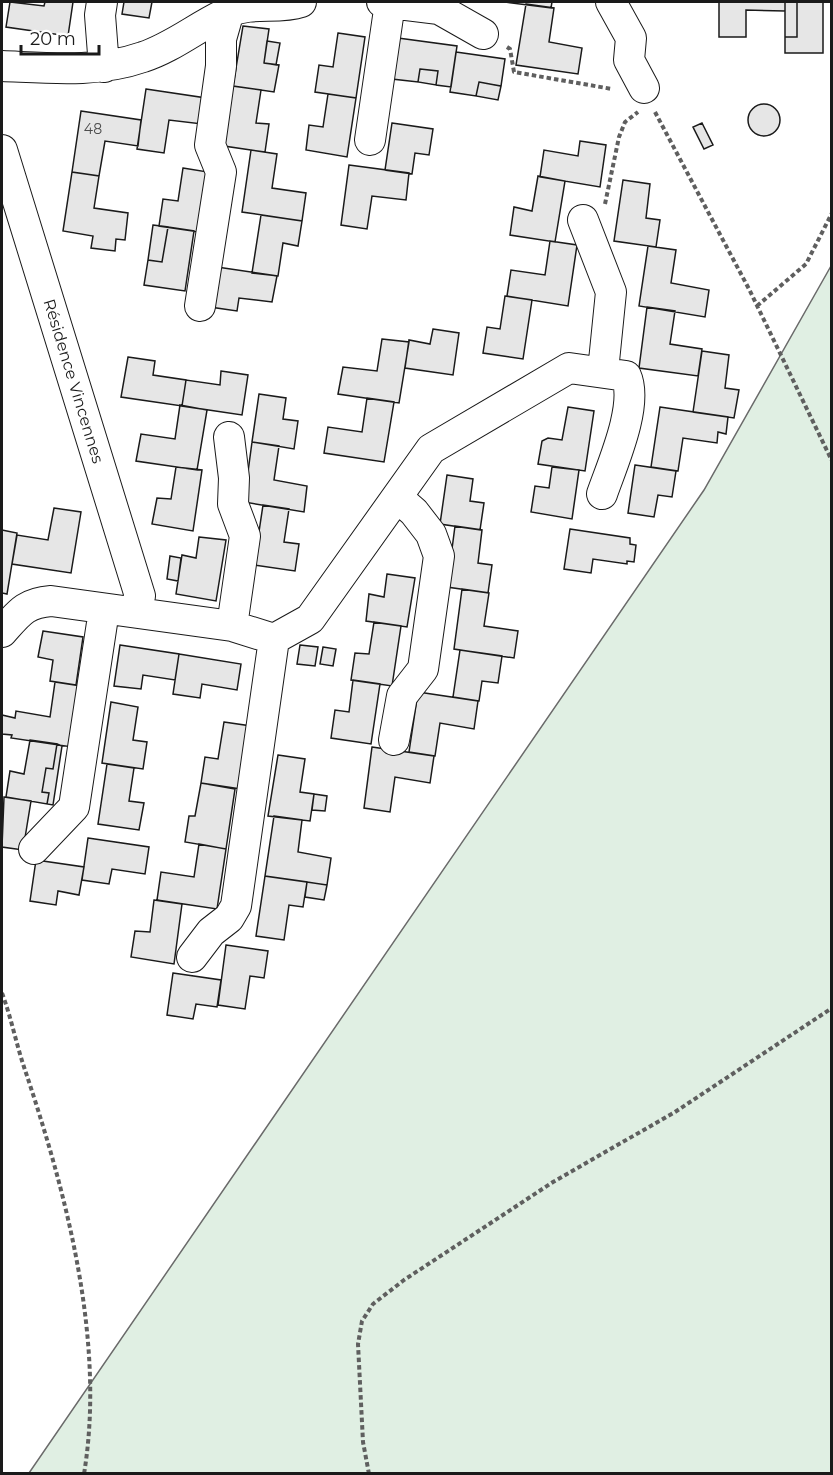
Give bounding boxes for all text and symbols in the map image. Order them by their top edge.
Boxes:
scale bar [21,18,99,56]
text: 20 m [30,28,76,50]
house number: 48 [84,120,102,138]
street label: Résidence Vincennes [39,297,108,466]

